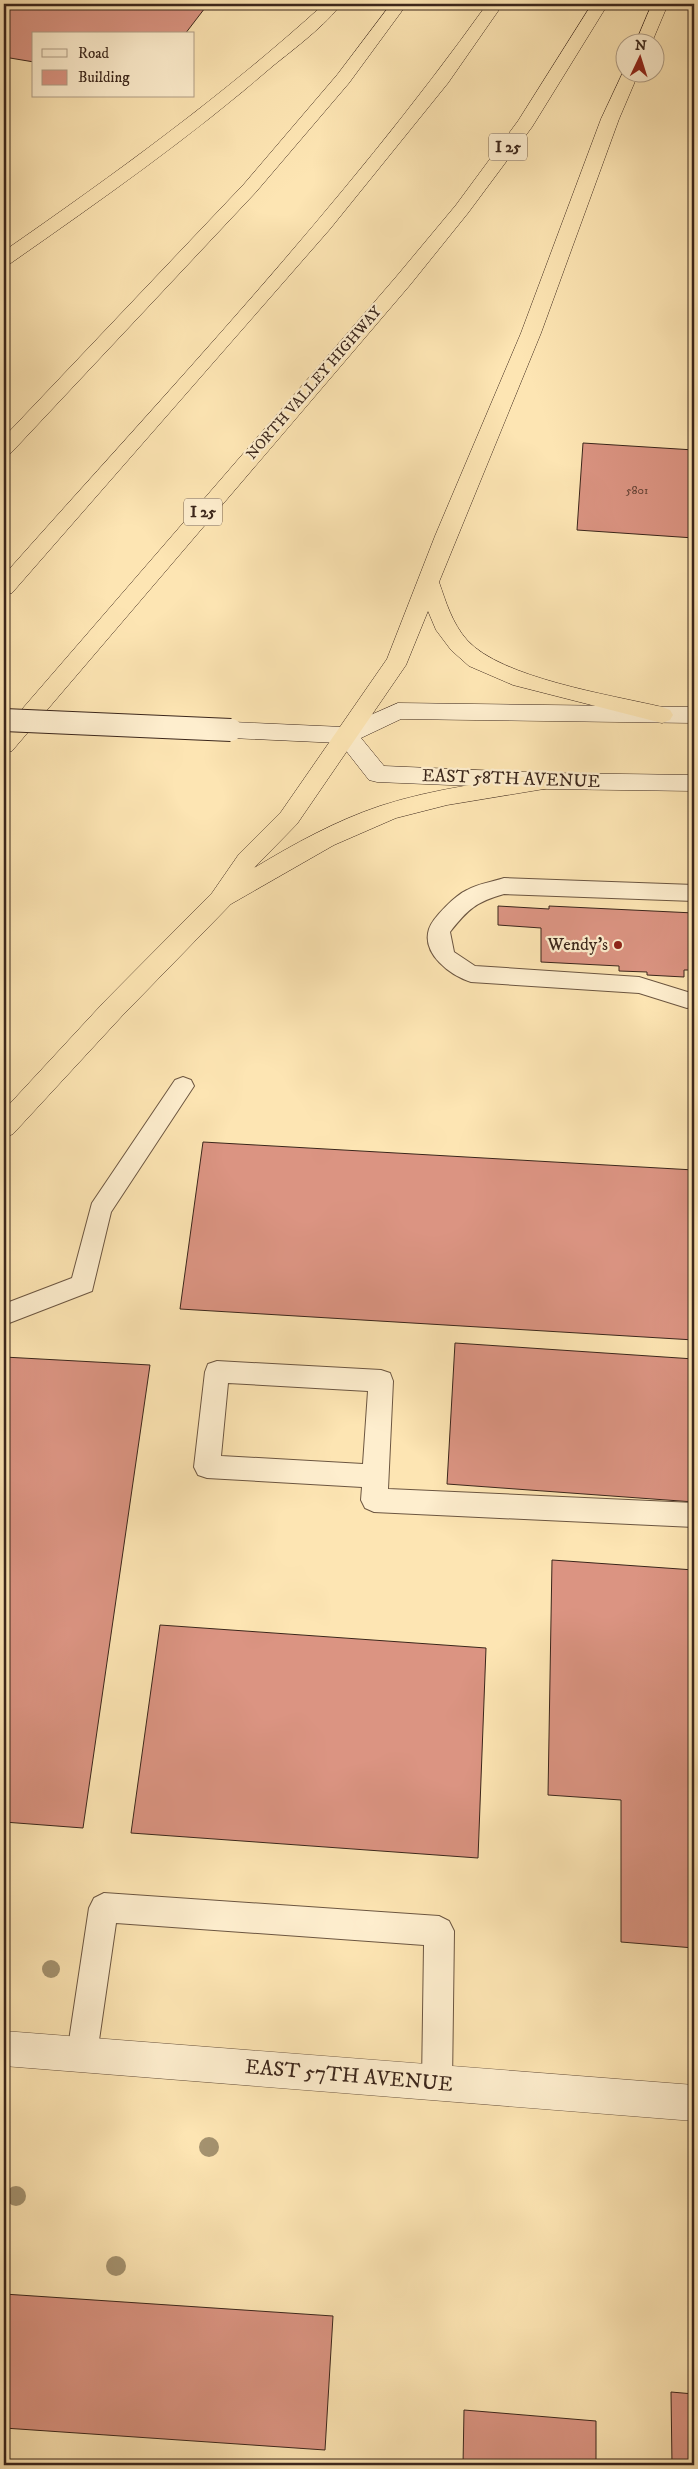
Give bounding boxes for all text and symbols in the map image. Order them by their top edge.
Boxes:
legend [32,32,195,98]
north arrow [616,32,666,82]
text: N [634,37,648,55]
text: Road [78,44,110,63]
text: Building [78,68,130,87]
road number: I 25 [489,134,527,160]
street label: NORTH VALLEY HIGHWAY [242,302,386,464]
house number: 5801 [626,483,648,498]
road number: I 25 [184,498,222,526]
street label: EAST 58TH AVENUE [422,765,601,793]
place label: Wendy's [547,934,608,956]
marker: Wendy's [612,939,624,951]
street label: EAST 57TH AVENUE [244,2054,454,2098]

